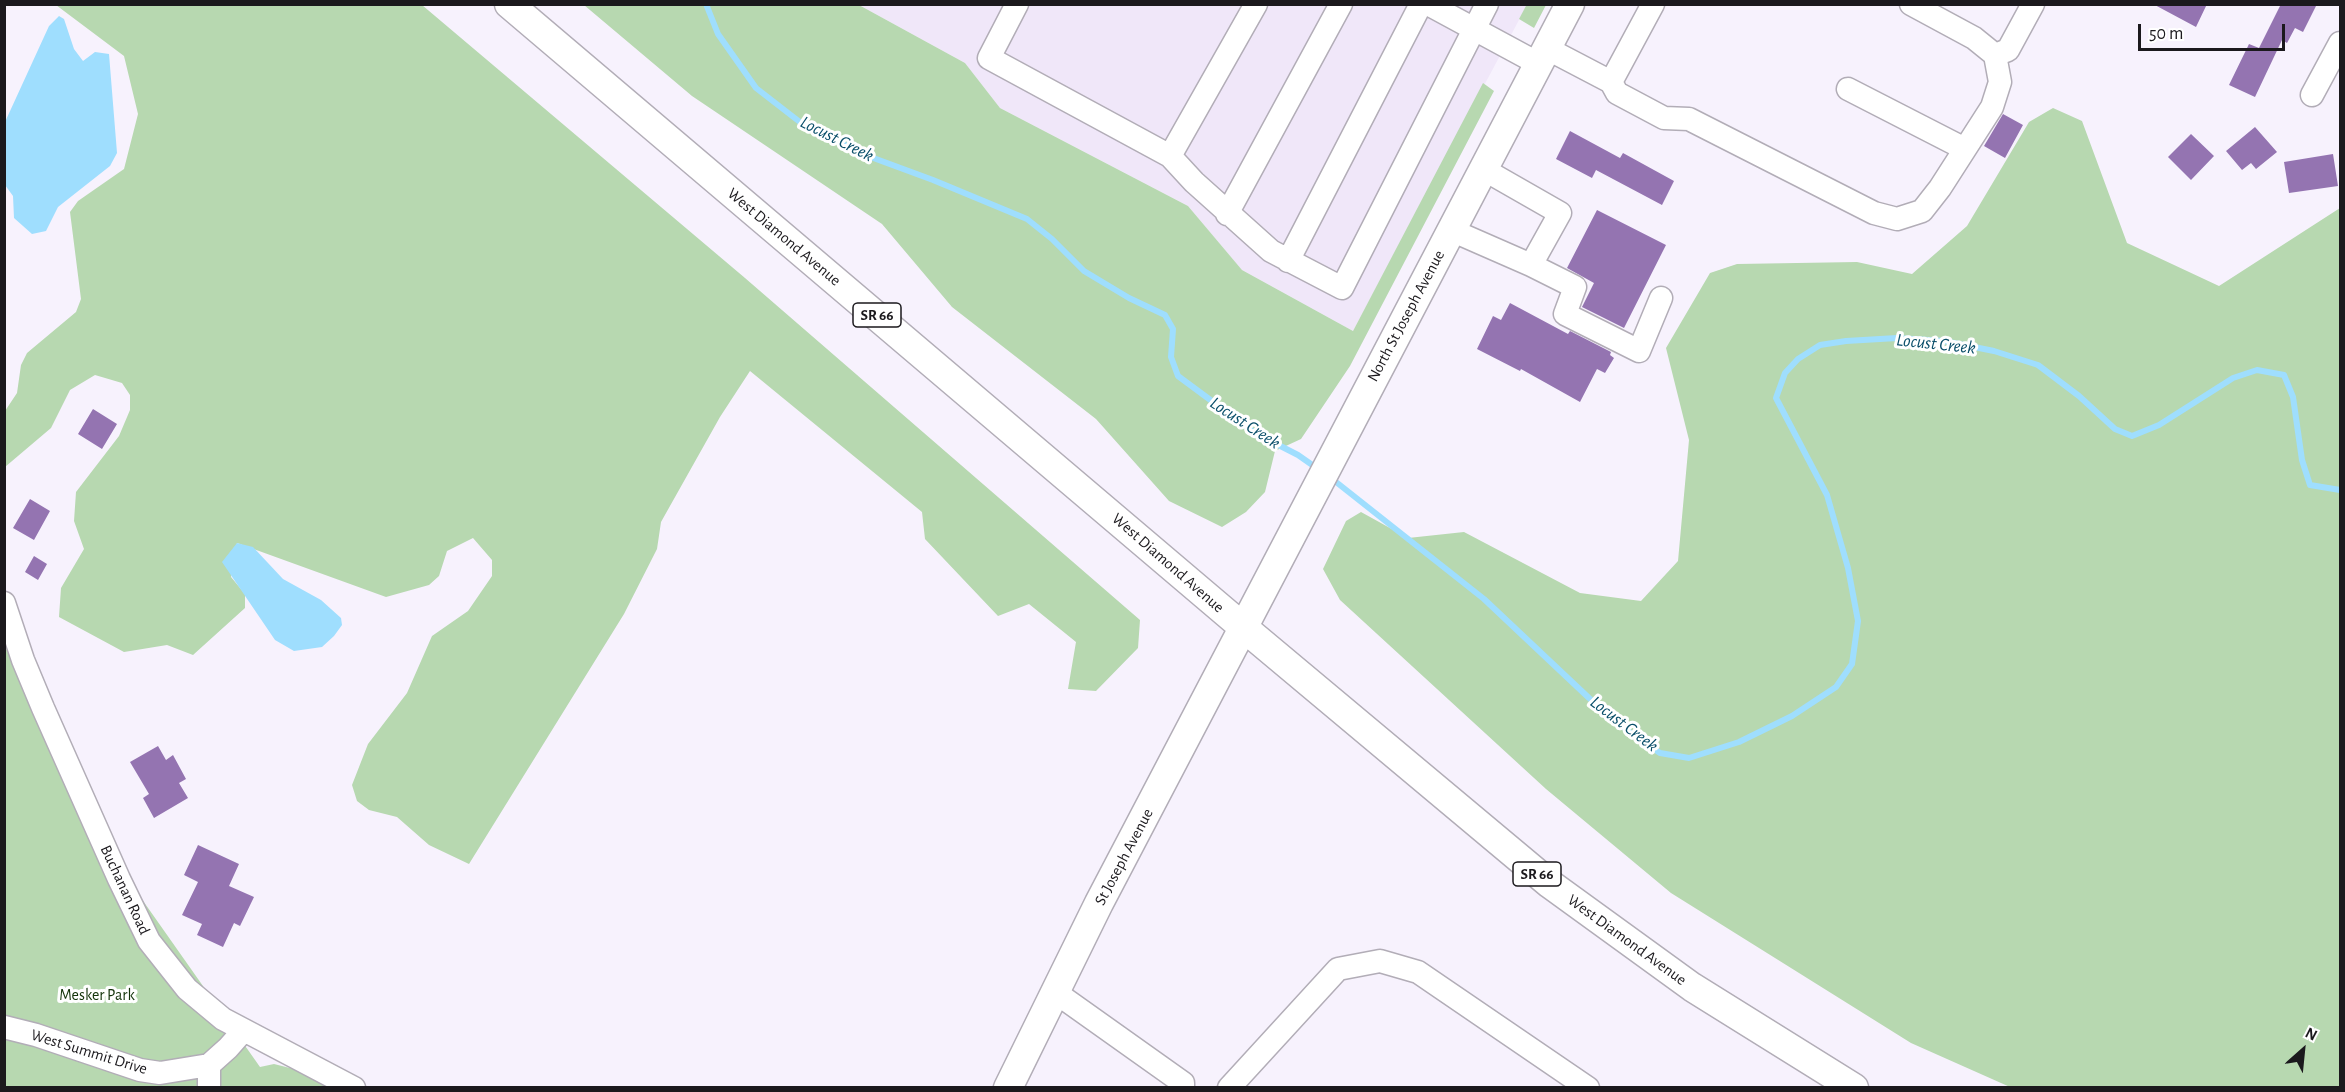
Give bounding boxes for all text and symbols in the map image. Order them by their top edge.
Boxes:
scale bar [2141,12,2288,50]
text: 50 m [2149,25,2183,43]
water label: Locust Creek [797,111,877,167]
street label: West Diamond Avenue [723,184,845,290]
street label: North St Joseph Avenue [1363,247,1449,385]
road number: SR 66 [853,303,901,327]
water label: Locust Creek [1895,329,1977,359]
water label: Locust Creek [1206,392,1284,454]
street label: West Diamond Avenue [1108,509,1228,617]
water label: Locust Creek [1586,691,1662,757]
street label: St Joseph Avenue [1090,805,1158,909]
street label: Buchanan Road [96,842,154,938]
road number: SR 66 [1513,862,1561,886]
street label: West Diamond Avenue [1564,890,1690,990]
park label: Mesker Park [59,985,135,1005]
north arrow [2273,1020,2333,1080]
text: N [2303,1024,2320,1044]
street label: West Summit Drive [29,1025,149,1079]

